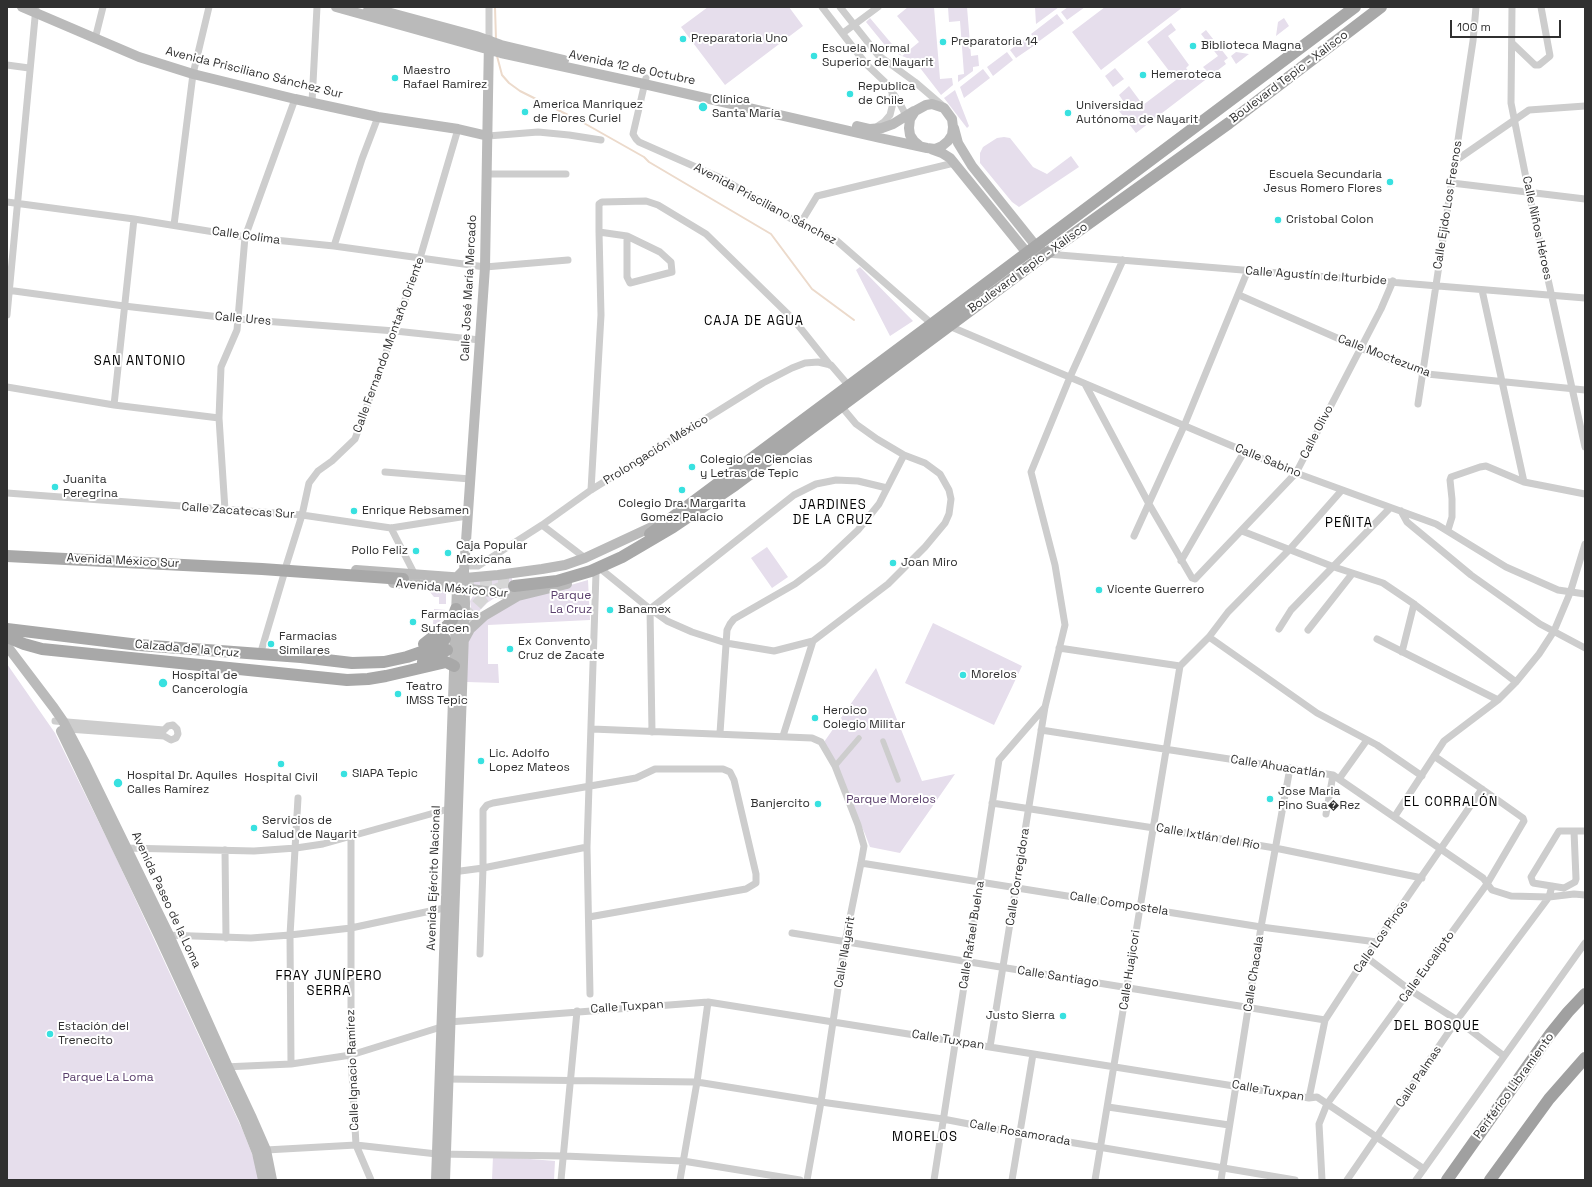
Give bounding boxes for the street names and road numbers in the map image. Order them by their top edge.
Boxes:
street label: Boulevard Tepic - Xalisco [1227,28,1351,126]
street label: Avenida Prisciliano Sánchez Sur [164,44,344,102]
street label: Avenida 12 de Octubre [567,48,697,88]
street label: Calle Ejido Los Fresnos [1431,140,1465,270]
street label: Avenida Prisciliano Sánchez [691,160,839,248]
street label: Calle Niños Héroes [1519,175,1555,281]
street label: Calle José María Mercado [458,214,480,362]
street label: Boulevard Tepic - Xalisco [965,220,1091,316]
street label: Calle Colima [211,224,281,248]
street label: Calle Fernando Montaño Oriente [350,255,428,435]
street label: Calle Agustín de Iturbide [1245,264,1387,288]
street label: Calle Ures [214,309,272,329]
street label: Calle Moctezuma [1335,332,1433,380]
street label: Calle Olivo [1297,403,1337,461]
street label: Prolongación México [601,412,711,488]
street label: Calle Sabino [1233,441,1303,481]
street label: Calle Zacatecas Sur [181,500,295,522]
street label: Avenida México Sur [66,551,180,571]
street label: Avenida México Sur [395,577,509,601]
street label: Calzada de la Cruz [134,637,240,661]
street label: Calle Ahuacatlán [1229,752,1327,782]
street label: Avenida Ejército Nacional [424,805,444,951]
street label: Calle Ixtlán del Río [1155,821,1261,853]
street label: Calle Corregidora [1003,827,1033,927]
street label: Avenida Paseo de la Loma [128,830,204,970]
street label: Calle Rafael Buelna [956,880,988,990]
street label: Calle Compostela [1069,889,1169,919]
street label: Calle Los Pinos [1351,898,1411,976]
street label: Calle Nayarit [832,915,858,989]
street label: Calle Eucalipto [1396,928,1458,1006]
street label: Calle Huajicori [1117,929,1143,1011]
street label: Calle Chacala [1241,935,1267,1013]
street label: Calle Santiago [1016,963,1100,991]
street label: Calle Tuxpan [590,997,664,1017]
street label: Calle Ignacio Ramírez [344,1009,362,1131]
street label: Calle Tuxpan [911,1027,985,1053]
street label: Periférico Libramiento [1471,1030,1557,1142]
street label: Calle Palmas [1393,1044,1445,1110]
street label: Calle Tuxpan [1231,1078,1305,1104]
street label: Calle Rosamorada [968,1117,1072,1149]

